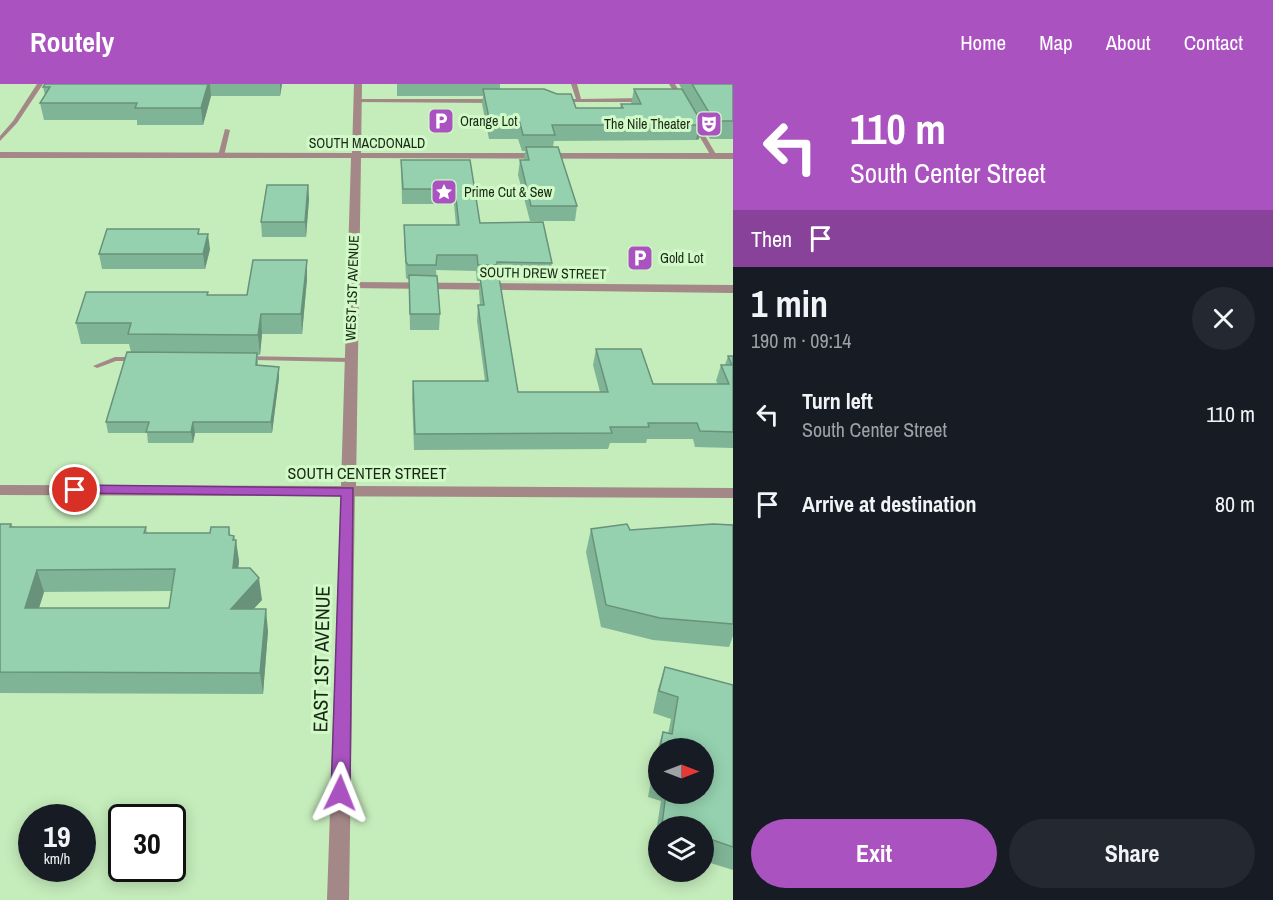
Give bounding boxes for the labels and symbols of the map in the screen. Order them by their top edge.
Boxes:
parking icon: Orange Lot [426,106,456,136]
theatre icon: The Nile Theater [694,109,724,139]
place label: Orange Lot [460,112,517,130]
place label: The Nile Theater [604,115,690,133]
street label: SOUTH MACDONALD [309,134,425,152]
place icon: Prime Cut & Sew [429,177,459,207]
place label: Prime Cut & Sew [464,183,553,201]
street label: WEST 1ST AVENUE [341,235,363,341]
parking icon: Gold Lot [625,243,655,273]
place label: Gold Lot [660,249,703,267]
street label: SOUTH DREW STREET [479,263,607,283]
street label: SOUTH CENTER STREET [288,462,446,484]
pin [49,464,100,515]
street label: EAST 1ST AVENUE [306,585,336,733]
north arrow [648,738,714,804]
position arrow [308,761,372,825]
speed limit sign: 30 [108,804,186,882]

